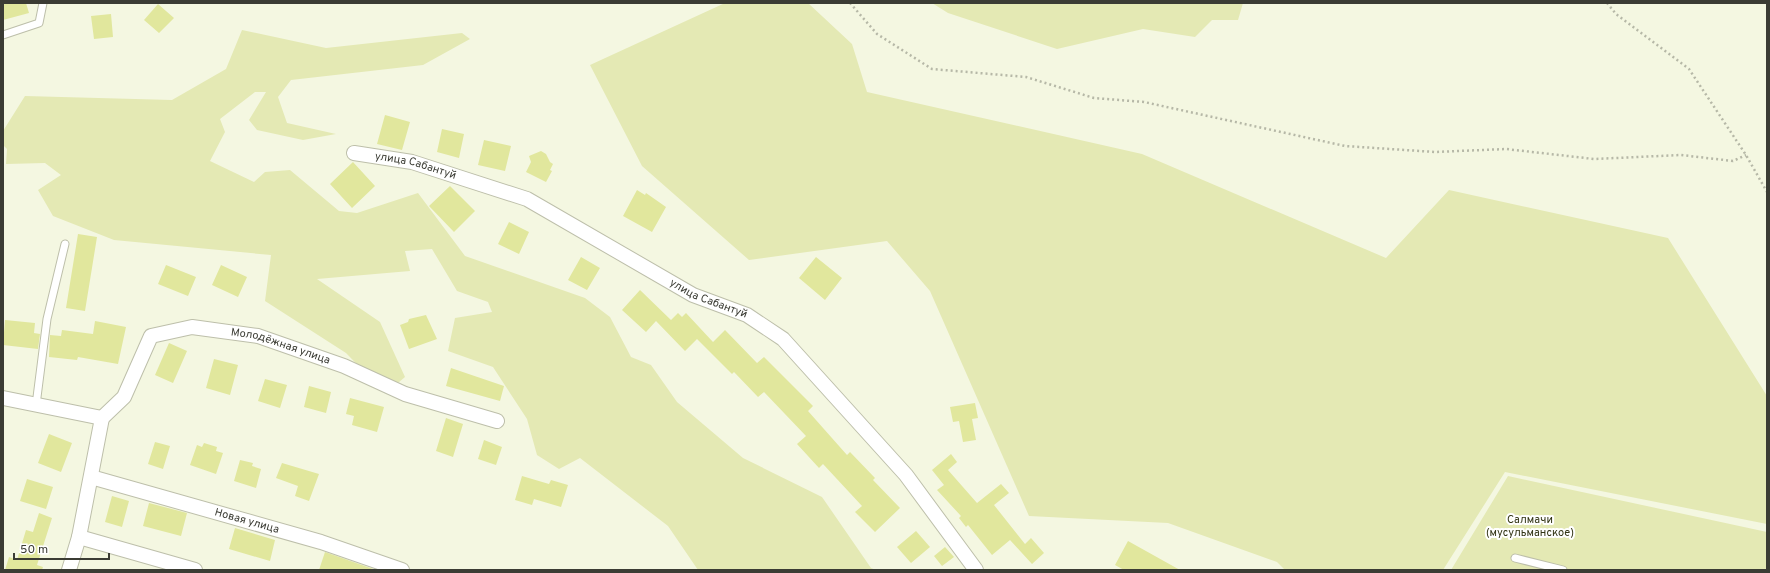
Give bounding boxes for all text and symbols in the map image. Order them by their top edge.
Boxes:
street label: улица Сабантуй [374,149,458,183]
street label: улица Сабантуй [667,276,749,322]
street label: Молодёжная улица [230,325,332,368]
street label: Новая улица [213,505,281,537]
park label: Салмачи (мусульманское) [1486,513,1574,540]
scale bar [14,535,109,561]
text: 50 m [20,542,48,558]

